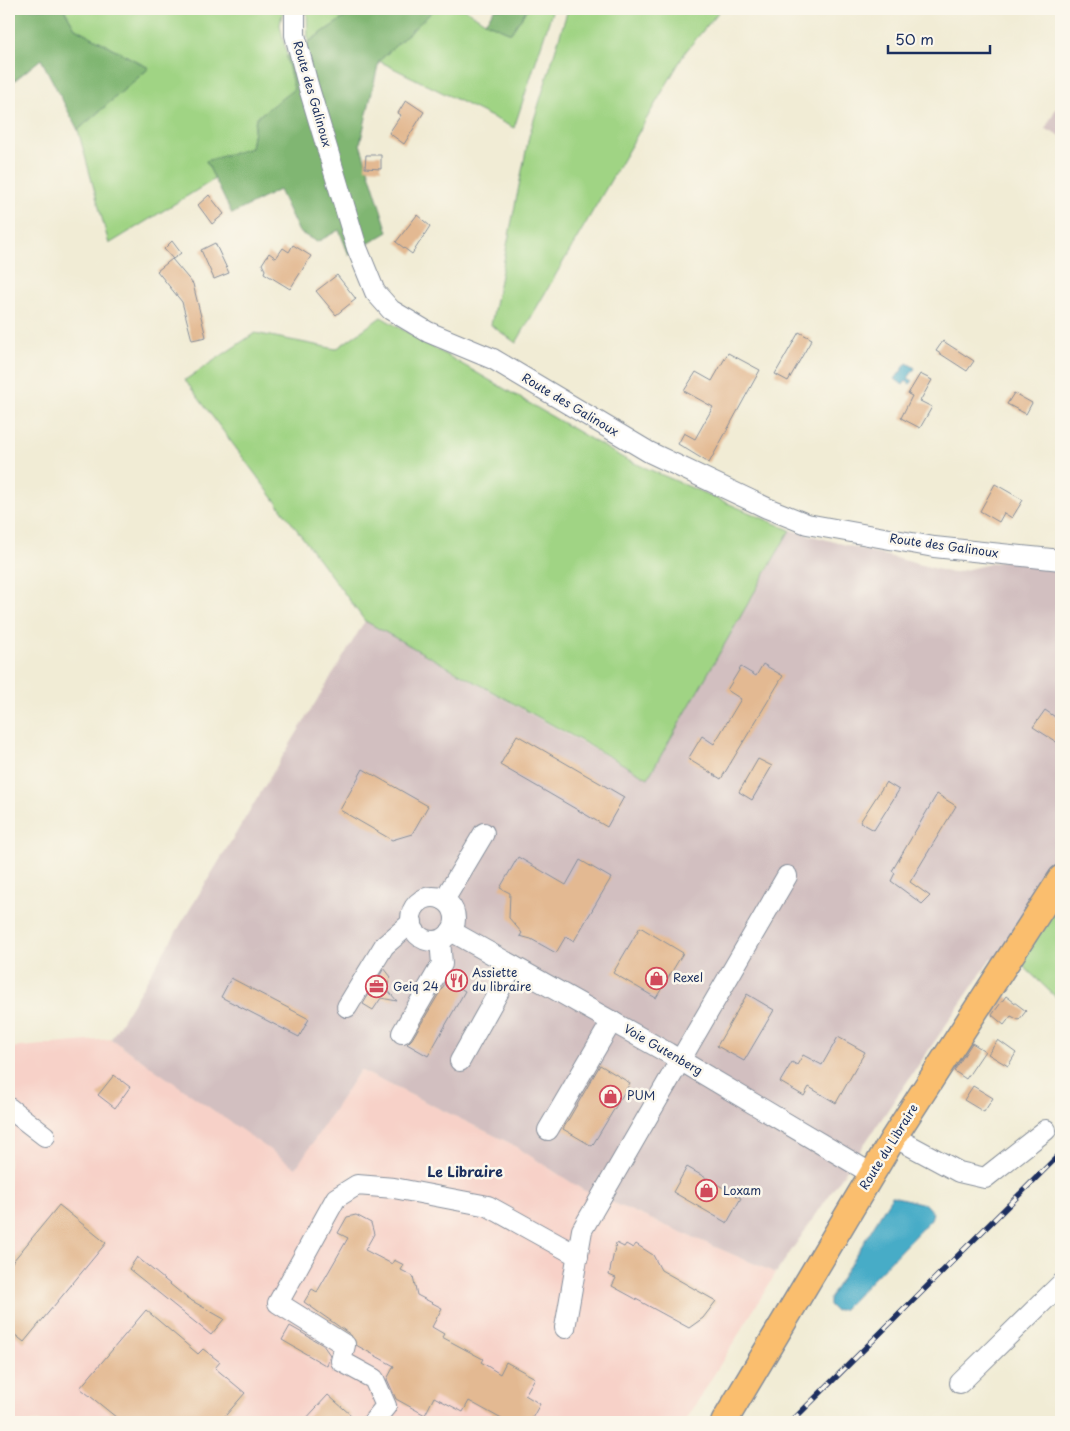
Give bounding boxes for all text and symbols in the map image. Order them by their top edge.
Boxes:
scale bar [888,22,990,54]
text: 50 m [895,27,934,50]
street label: Route des Galinoux [289,38,337,149]
street label: Route des Galinoux [519,368,623,440]
street label: Route des Galinoux [888,528,1000,562]
place label: Assiette du libraire [472,963,531,995]
shop icon: Rexel [645,966,669,990]
restaurant icon: Assiette du libraire [444,968,468,992]
place label: Rexel [673,968,703,986]
office icon: Geiq 24 [365,975,389,999]
place label: Geiq 24 [393,977,439,995]
street label: Voie Gutenberg [621,1019,706,1079]
shop icon: PUM [599,1084,623,1108]
place label: PUM [627,1086,655,1104]
street label: Route du Libraire [854,1100,922,1193]
district label: Le Libraire [427,1161,503,1182]
shop icon: Loxam [695,1179,719,1203]
place label: Loxam [723,1181,761,1199]

